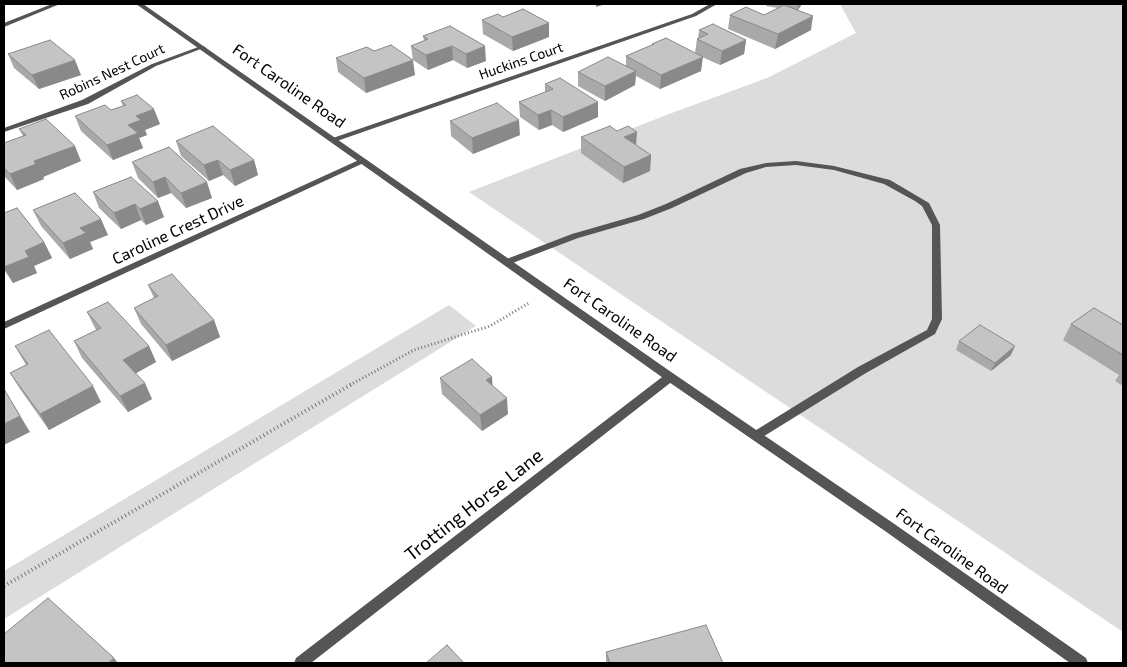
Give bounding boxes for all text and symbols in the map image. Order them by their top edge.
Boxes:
street label: Huckins Court [477,39,565,83]
street label: Robins Nest Court [57,40,167,104]
street label: Fort Caroline Road [229,40,349,132]
street label: Caroline Crest Drive [109,191,247,269]
street label: Fort Caroline Road [560,274,680,366]
street label: Trotting Horse Lane [400,444,548,566]
street label: Fort Caroline Road [892,504,1012,598]

